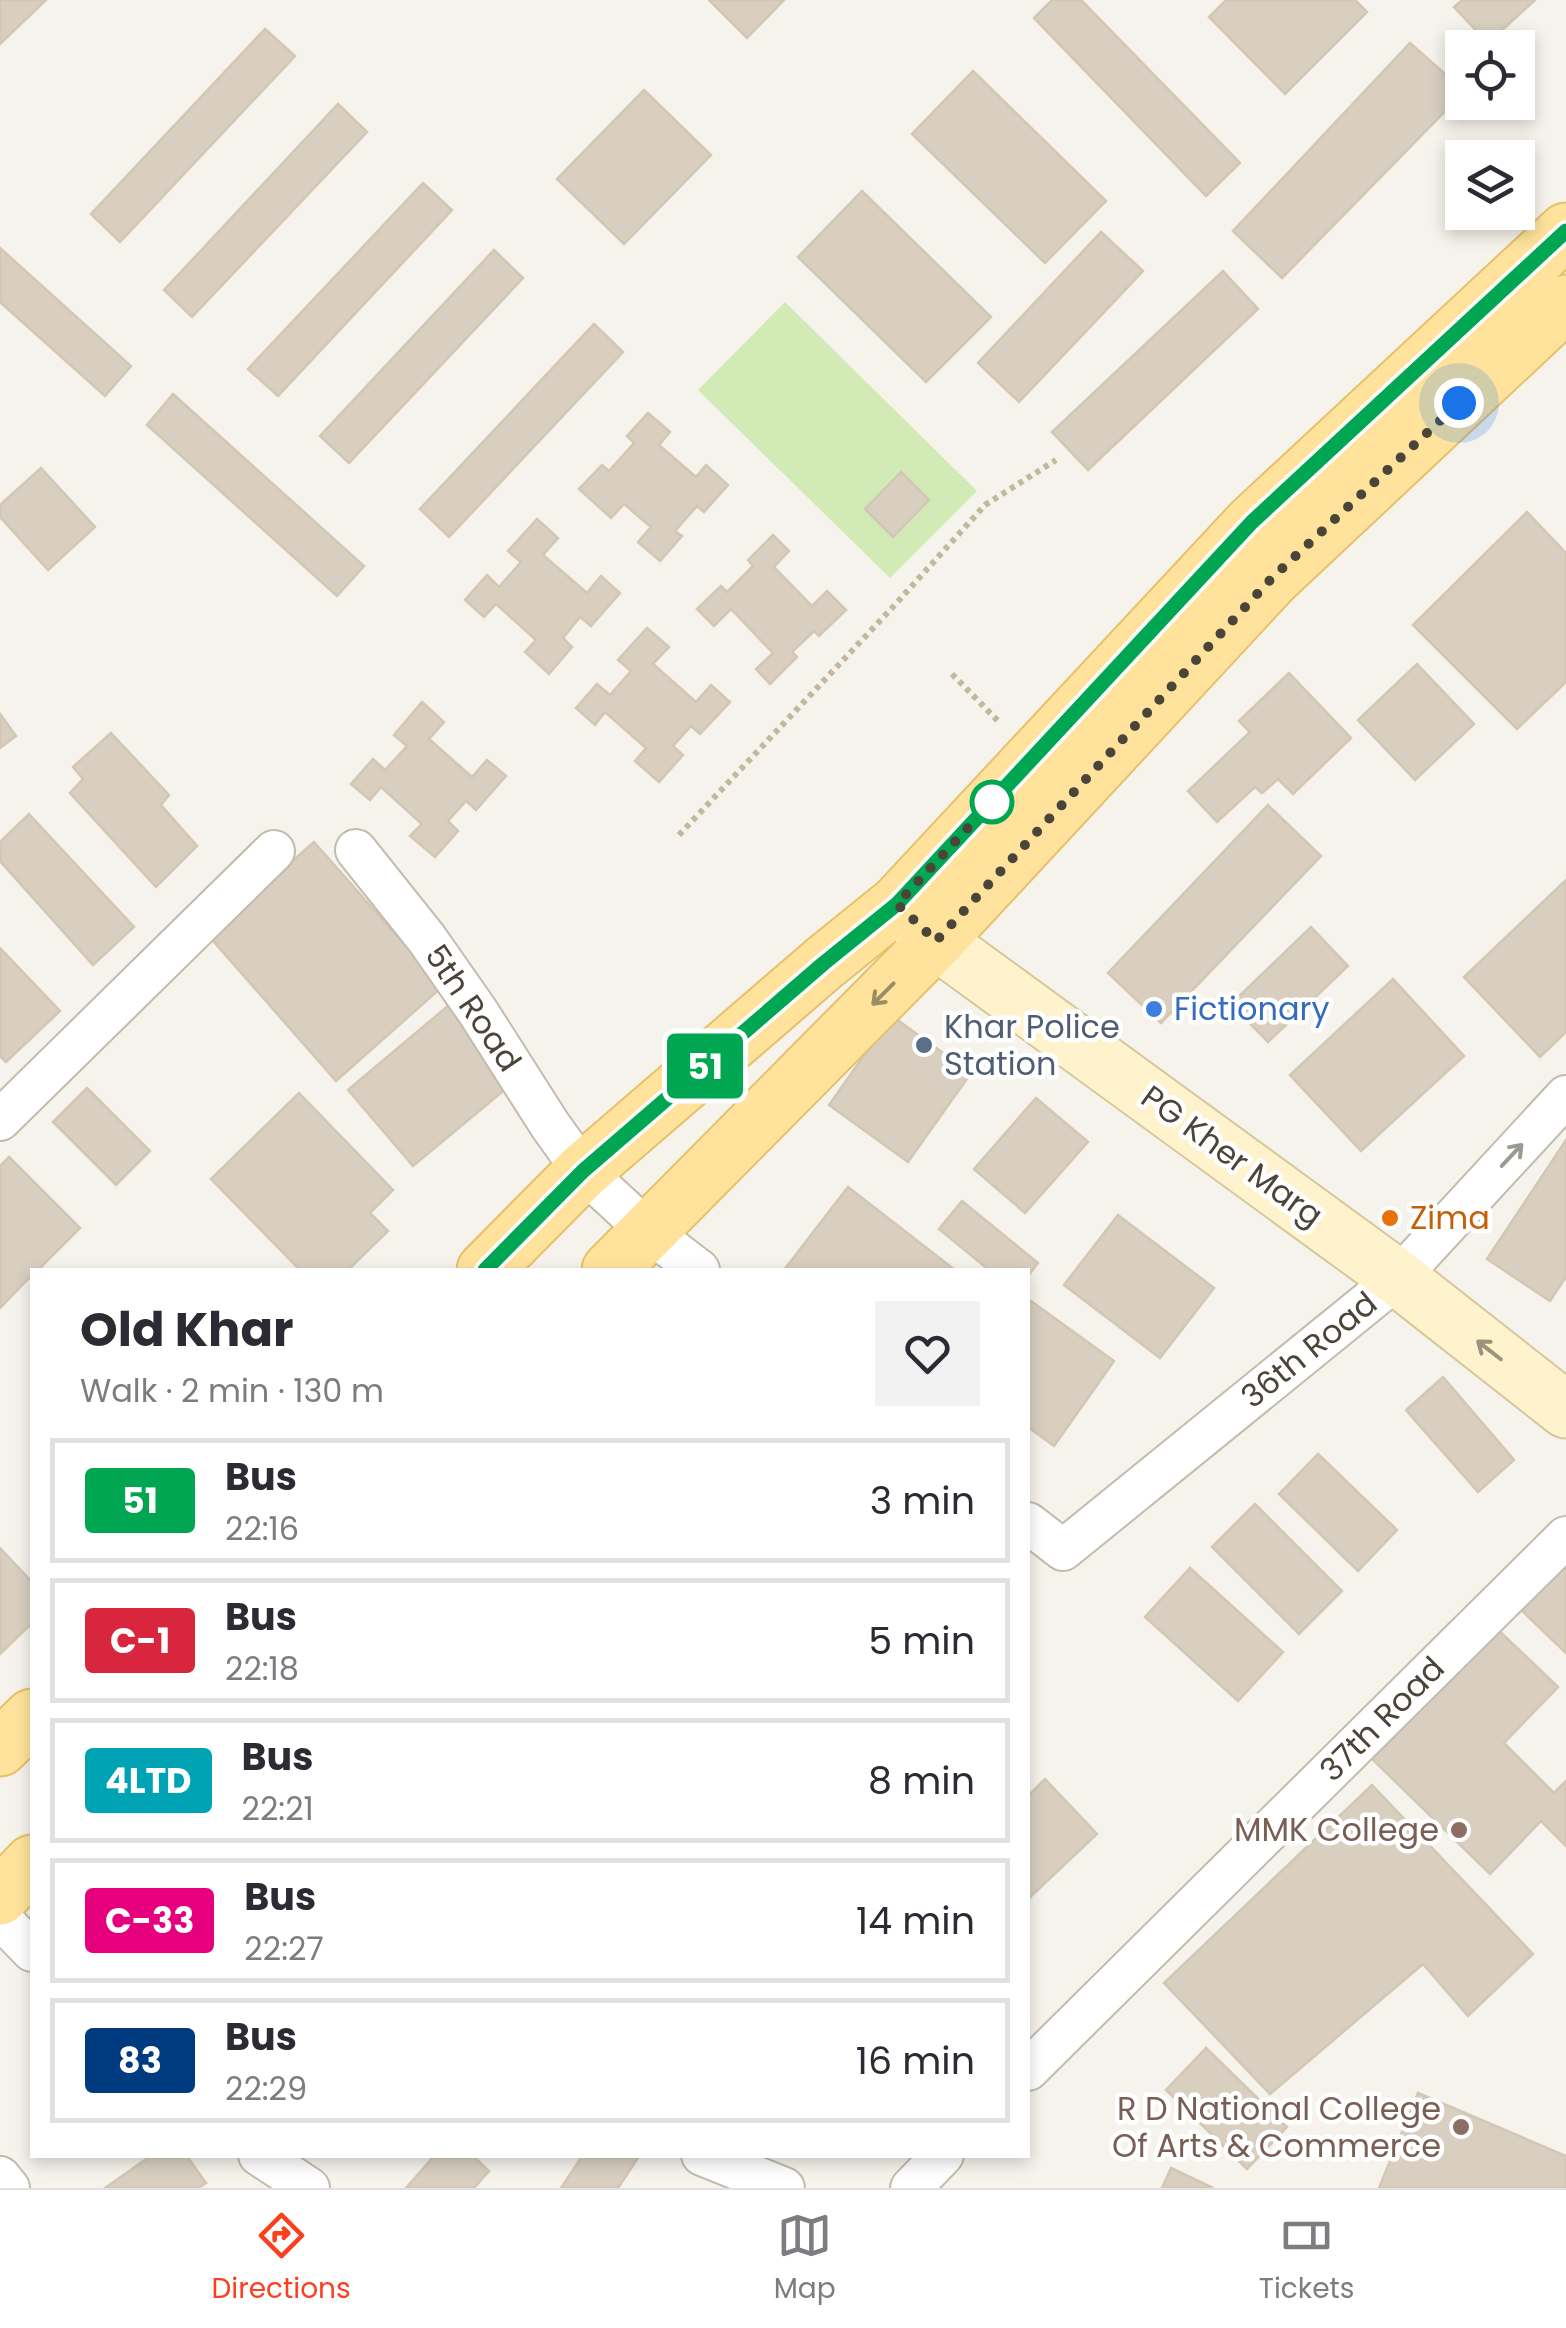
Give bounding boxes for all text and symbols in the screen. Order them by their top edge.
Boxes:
map controls [1445,30,1535,230]
button: locate [1445,30,1535,120]
button: layers [1445,140,1535,230]
your location [1434,378,1484,428]
unlabelled marker [971,781,1013,823]
street label: 5th Road [415,935,532,1080]
one-way arrow [872,982,896,1006]
place label: Fictionary [1174,986,1330,1031]
marker: Fictionary [1143,998,1165,1020]
place label: Khar Police Station [944,1004,1120,1086]
line badge: 51 [660,1034,750,1098]
marker: Khar Police Station [913,1034,935,1056]
text: 51 [687,1042,723,1091]
street label: PG Kher Marg [1132,1074,1332,1237]
one-way arrow [1500,1143,1523,1168]
place label: Zima [1410,1195,1490,1240]
marker: Zima [1379,1207,1401,1229]
street label: 36th Road [1231,1281,1386,1418]
text: Old Khar [80,1296,294,1363]
button: heart [875,1301,980,1406]
one-way arrow [1477,1339,1503,1361]
text: Walk · 2 min · 130 m [80,1368,384,1413]
text: Bus [225,1450,297,1503]
text: 3 min [870,1474,975,1527]
text: 51 [122,1476,158,1525]
text: 22:16 [225,1506,299,1551]
text: Bus [225,1590,297,1643]
text: 5 min [868,1614,975,1667]
text: C-1 [110,1616,170,1665]
text: 22:18 [225,1646,299,1691]
street label: 37th Road [1309,1646,1454,1791]
text: Bus [242,1730,313,1783]
text: 8 min [868,1754,975,1807]
text: 4LTD [105,1756,192,1805]
text: 22:21 [242,1786,314,1831]
place label: MMK College [1234,1807,1439,1852]
marker: MMK College [1448,1819,1470,1841]
text: Bus [244,1870,316,1923]
text: 14 min [856,1894,975,1947]
text: C-33 [105,1896,194,1945]
text: 22:27 [244,1926,324,1971]
text: Bus [225,2010,297,2063]
text: 16 min [856,2034,975,2087]
text: 83 [118,2036,162,2085]
text: 22:29 [225,2066,307,2111]
place label: R D National College Of Arts & Commerce [1112,2086,1441,2168]
marker: R D National College Of Arts & Commerce [1450,2116,1472,2138]
tab: Directions [212,2208,351,2310]
tab: Map [774,2208,836,2310]
tab: Tickets [1259,2208,1354,2310]

